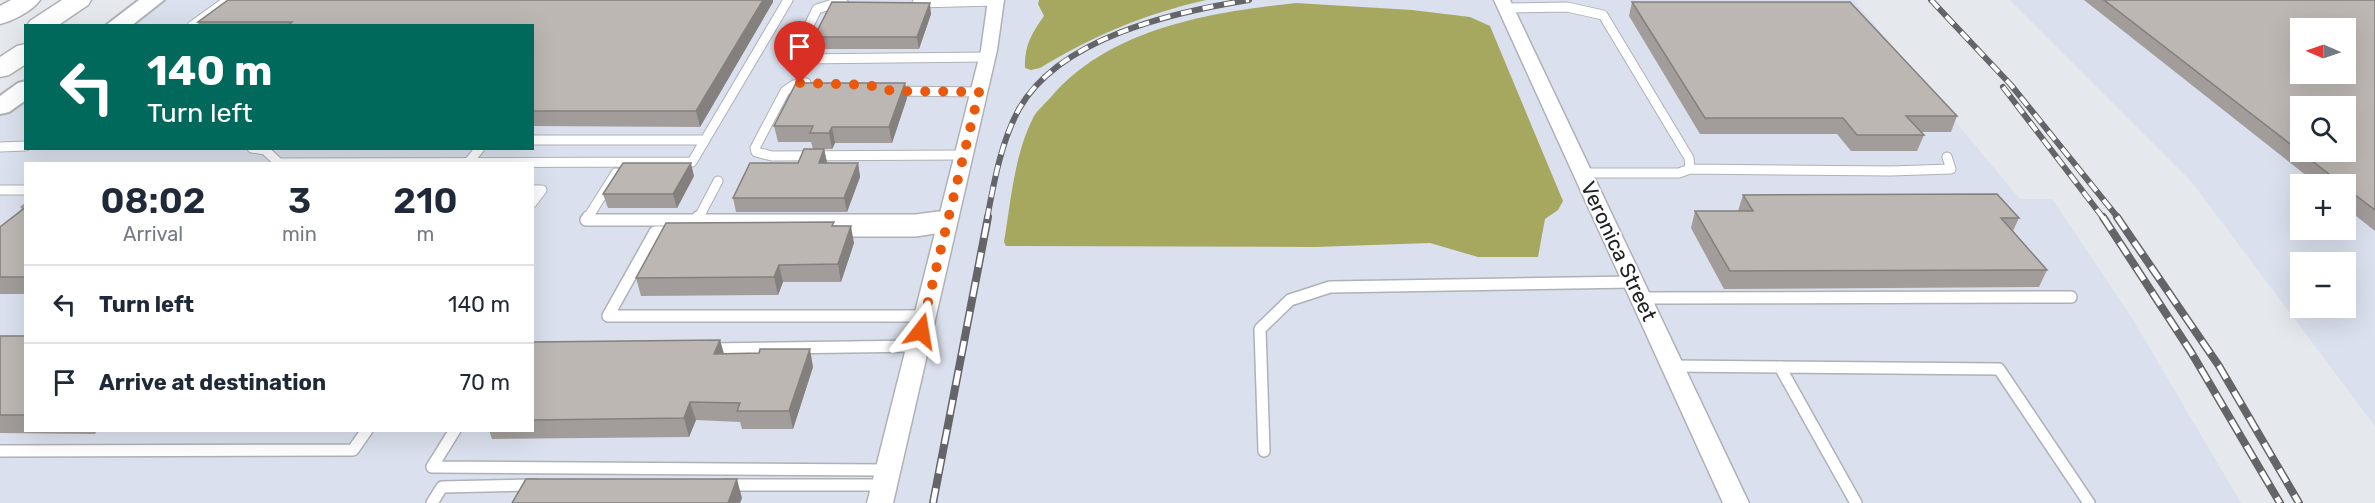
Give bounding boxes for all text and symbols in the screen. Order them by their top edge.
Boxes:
north arrow [2290,18,2356,84]
map controls [2290,18,2356,318]
pin [774,21,825,83]
icon: arrive [783,30,816,63]
text: 140 m [147,46,273,96]
icon: left [48,48,126,126]
button: search [2290,96,2356,162]
text: Turn left [147,97,252,129]
button: + [2290,174,2356,240]
street label: Veronica Street [1576,177,1662,325]
text: 08:02 [101,179,206,222]
text: 3 [288,179,311,222]
text: 210 [393,179,457,222]
text: Arrival [123,222,183,246]
text: min [282,222,317,246]
text: m [417,222,434,246]
button: − [2290,252,2356,318]
icon: left [48,288,81,321]
text: Turn left [99,291,194,318]
text: 140 m [448,291,510,318]
position arrow [889,299,953,363]
icon: arrive [48,366,81,399]
text: Arrive at destination [99,369,326,396]
text: 70 m [460,369,510,396]

